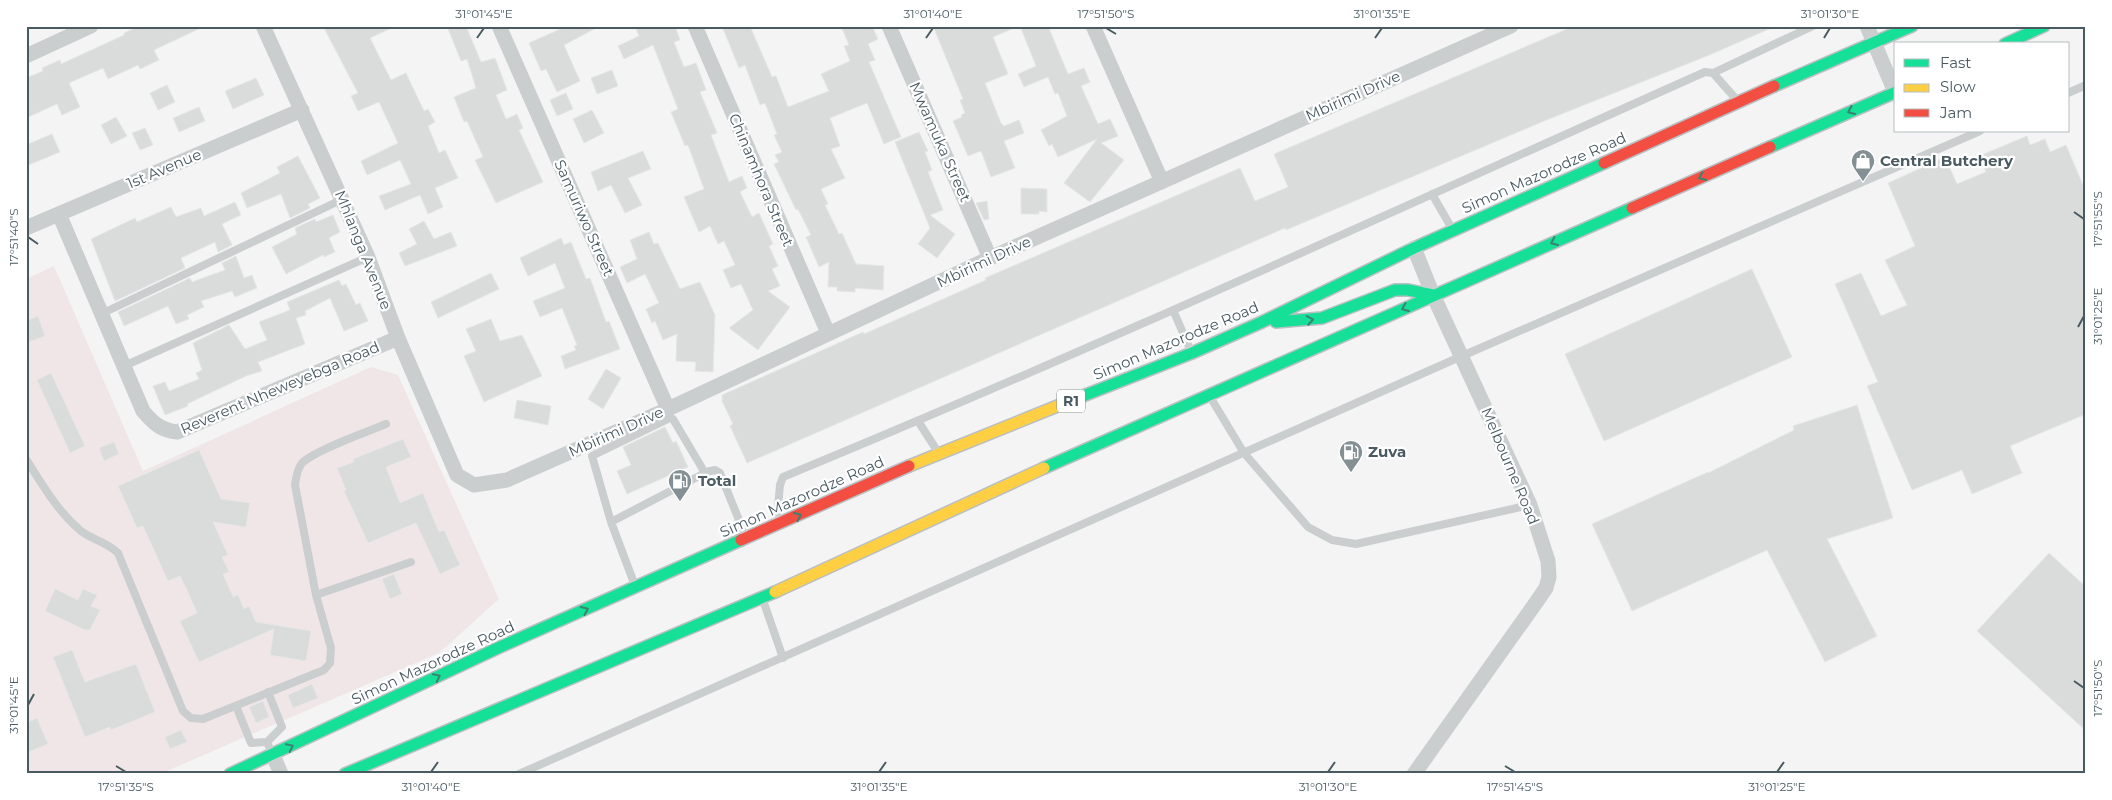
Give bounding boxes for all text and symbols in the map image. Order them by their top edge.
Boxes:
text: 31°01'45"E [455,6,513,21]
text: 31°01'40"E [904,6,962,21]
text: 17°51'50"S [1078,6,1134,21]
text: 31°01'35"E [1353,6,1411,21]
text: 31°01'30"E [1801,6,1859,21]
legend [1894,42,2070,132]
text: Fast [1940,53,1971,72]
street label: Mbirimi Drive [1303,66,1403,125]
text: Slow [1940,77,1976,96]
street label: Mwamuka Street [906,79,975,205]
text: Jam [1939,103,1972,122]
one-way arrow [1847,105,1856,116]
street label: Chinamhora Street [725,110,798,249]
street label: Simon Mazorodze Road [1459,128,1629,217]
street label: 1st Avenue [124,144,204,193]
shop icon: Central Butchery [1850,148,1876,182]
place label: Central Butchery [1880,151,2014,170]
street label: Samuriwo Street [550,157,619,279]
one-way arrow [1698,170,1707,181]
street label: Mhlanga Avenue [331,187,396,312]
text: 17°51'55"S [2090,191,2105,247]
text: 17°51'40"S [6,208,21,266]
street label: Mbirimi Drive [934,231,1034,292]
one-way arrow [1550,236,1559,247]
text: 31°01'25"E [2090,287,2105,345]
street label: Simon Mazorodze Road [1090,297,1261,384]
one-way arrow [1401,301,1410,312]
one-way arrow [1306,315,1315,325]
street label: Reverent Nheweyebga Road [177,337,382,438]
road number: R1 [1057,390,1085,412]
street label: Mbirimi Drive [566,402,666,461]
street label: Melbourne Road [1477,404,1544,527]
fuel station icon: Zuva [1338,439,1364,473]
place label: Zuva [1368,442,1406,461]
street label: Simon Mazorodze Road [717,452,887,541]
fuel station icon: Total [667,468,693,502]
place label: Total [698,471,736,490]
one-way arrow [793,512,802,523]
one-way arrow [580,605,589,616]
street label: Simon Mazorodze Road [348,616,517,709]
text: 17°51'50"S [2090,660,2105,716]
one-way arrow [432,673,441,683]
text: 31°01'45"E [6,676,21,734]
one-way arrow [285,743,294,753]
text: 17°51'35"S [98,779,154,794]
text: 31°01'40"E [402,779,460,794]
text: 31°01'35"E [850,779,908,794]
text: 31°01'30"E [1299,779,1357,794]
text: 17°51'45"S [1487,779,1543,794]
text: 31°01'25"E [1748,779,1806,794]

